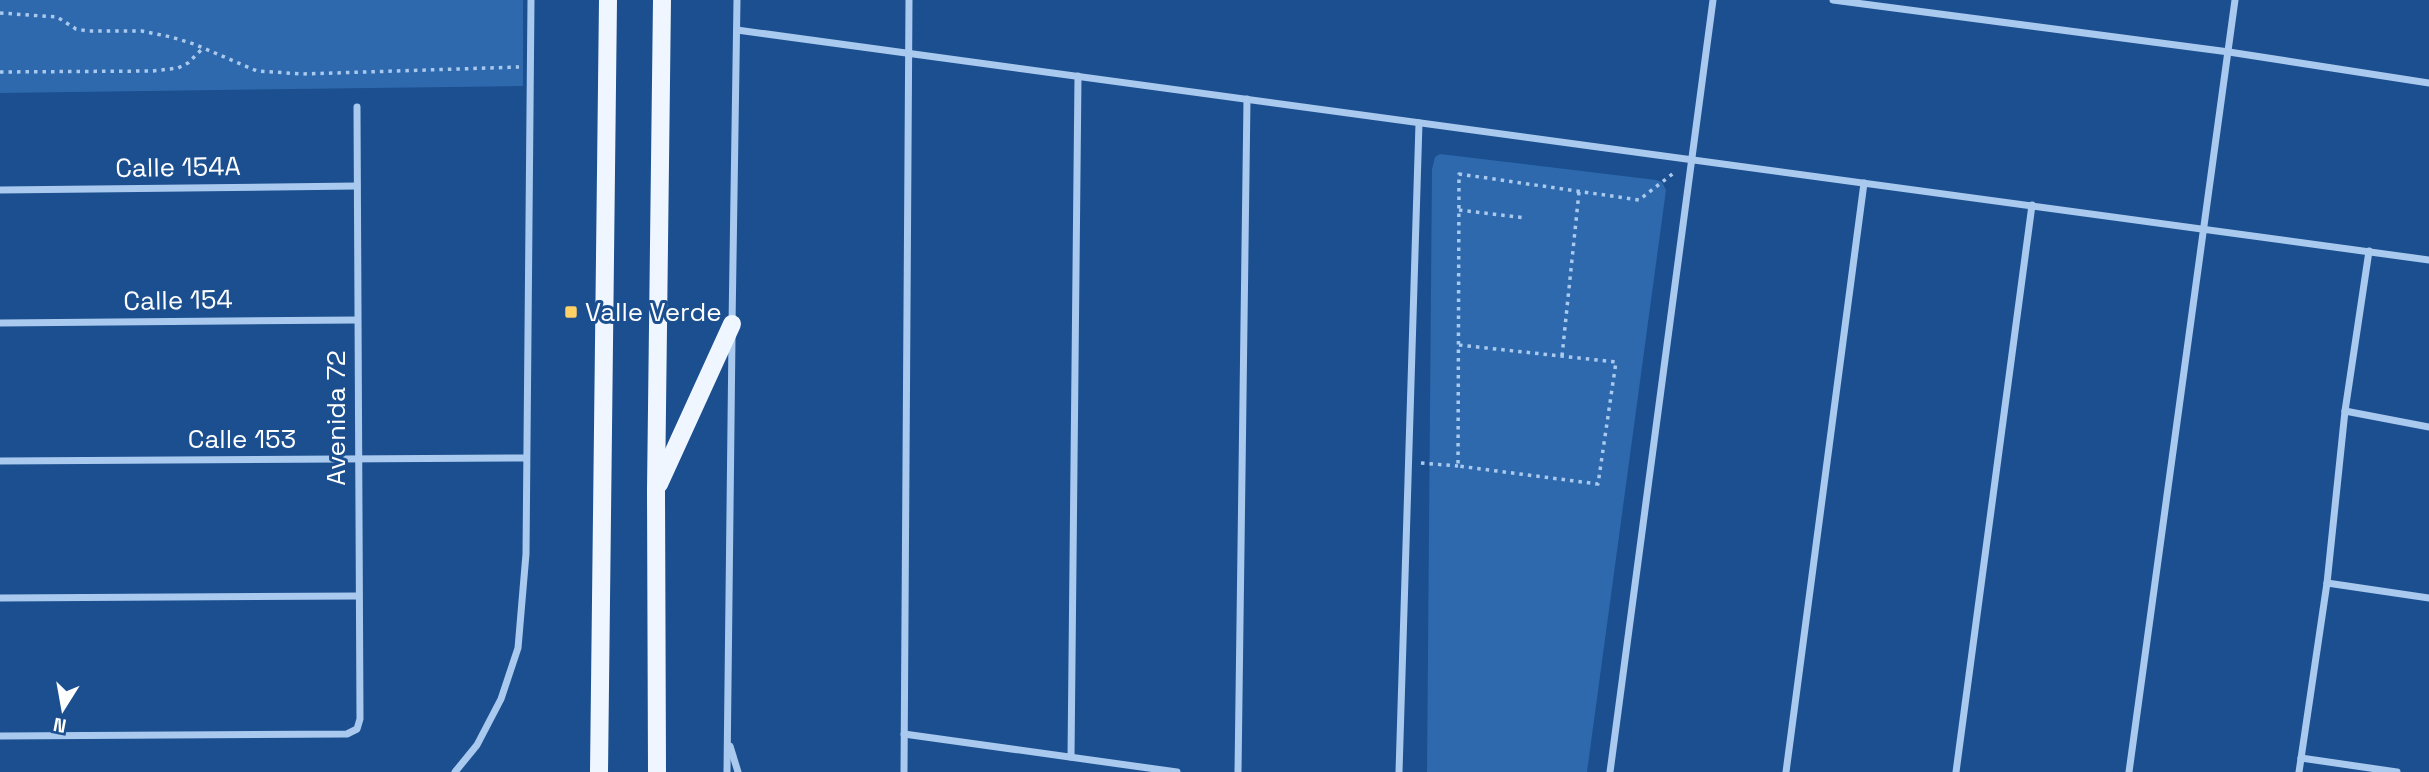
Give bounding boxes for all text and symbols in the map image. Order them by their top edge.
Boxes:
street label: Calle 154A [115,149,241,185]
street label: Calle 154 [123,282,233,318]
place label: Valle Verde [585,295,722,329]
marker: Valle Verde [563,304,579,320]
street label: Avenida 72 [319,350,353,486]
street label: Calle 153 [188,422,296,456]
north arrow [28,674,98,744]
text: N [51,712,68,739]

